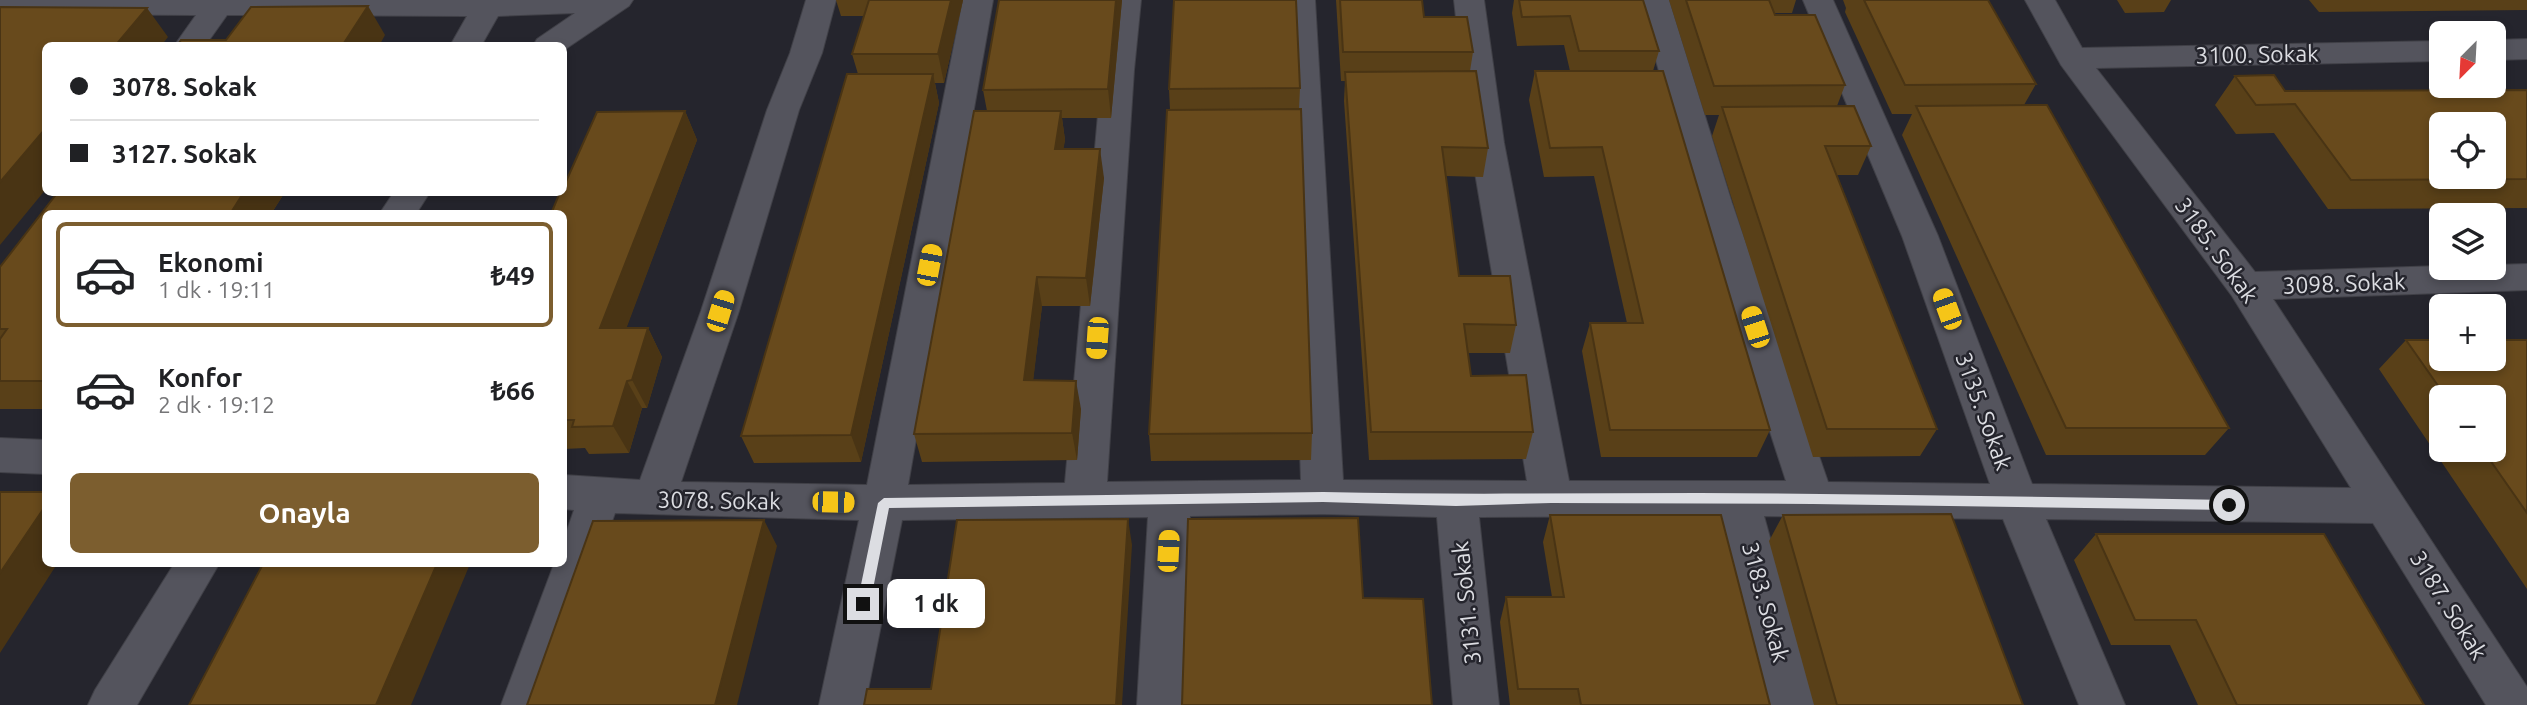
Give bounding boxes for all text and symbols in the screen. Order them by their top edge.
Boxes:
north arrow [2429,21,2506,98]
map controls [2429,21,2506,462]
street label: 3100. Sokak [2195,40,2319,68]
text: 3078. Sokak [112,72,257,101]
button: locate [2429,112,2506,189]
text: 3127. Sokak [112,139,257,168]
street label: 3185. Sokak [2171,193,2264,308]
button: layers [2429,203,2506,280]
car [915,242,944,288]
icon: car [74,243,137,306]
text: Ekonomi [158,248,263,277]
text: ₺49 [491,261,535,290]
street label: 3098. Sokak [2282,268,2406,298]
text: 1 dk · 19:11 [158,277,275,302]
car [1930,286,1965,332]
car [704,288,737,334]
button: + [2429,294,2506,371]
car [1739,304,1772,350]
car [1086,316,1109,360]
street label: 3135. Sokak [1951,349,2017,474]
icon: car [74,358,137,421]
text: Konfor [158,363,242,392]
text: ₺66 [491,376,535,405]
button: − [2429,385,2506,462]
text: 2 dk · 19:12 [158,392,275,417]
button: Onayla [70,473,539,553]
street label: 3078. Sokak [657,486,781,514]
route start [2213,489,2245,521]
car [812,491,855,513]
car [1157,529,1180,573]
street label: 3183. Sokak [1738,539,1794,665]
street label: 3131. Sokak [1447,540,1485,666]
street label: 3187. Sokak [2406,546,2492,664]
callout: 1 dk [888,580,986,628]
route end [847,588,879,620]
text: 1 dk [913,591,959,616]

